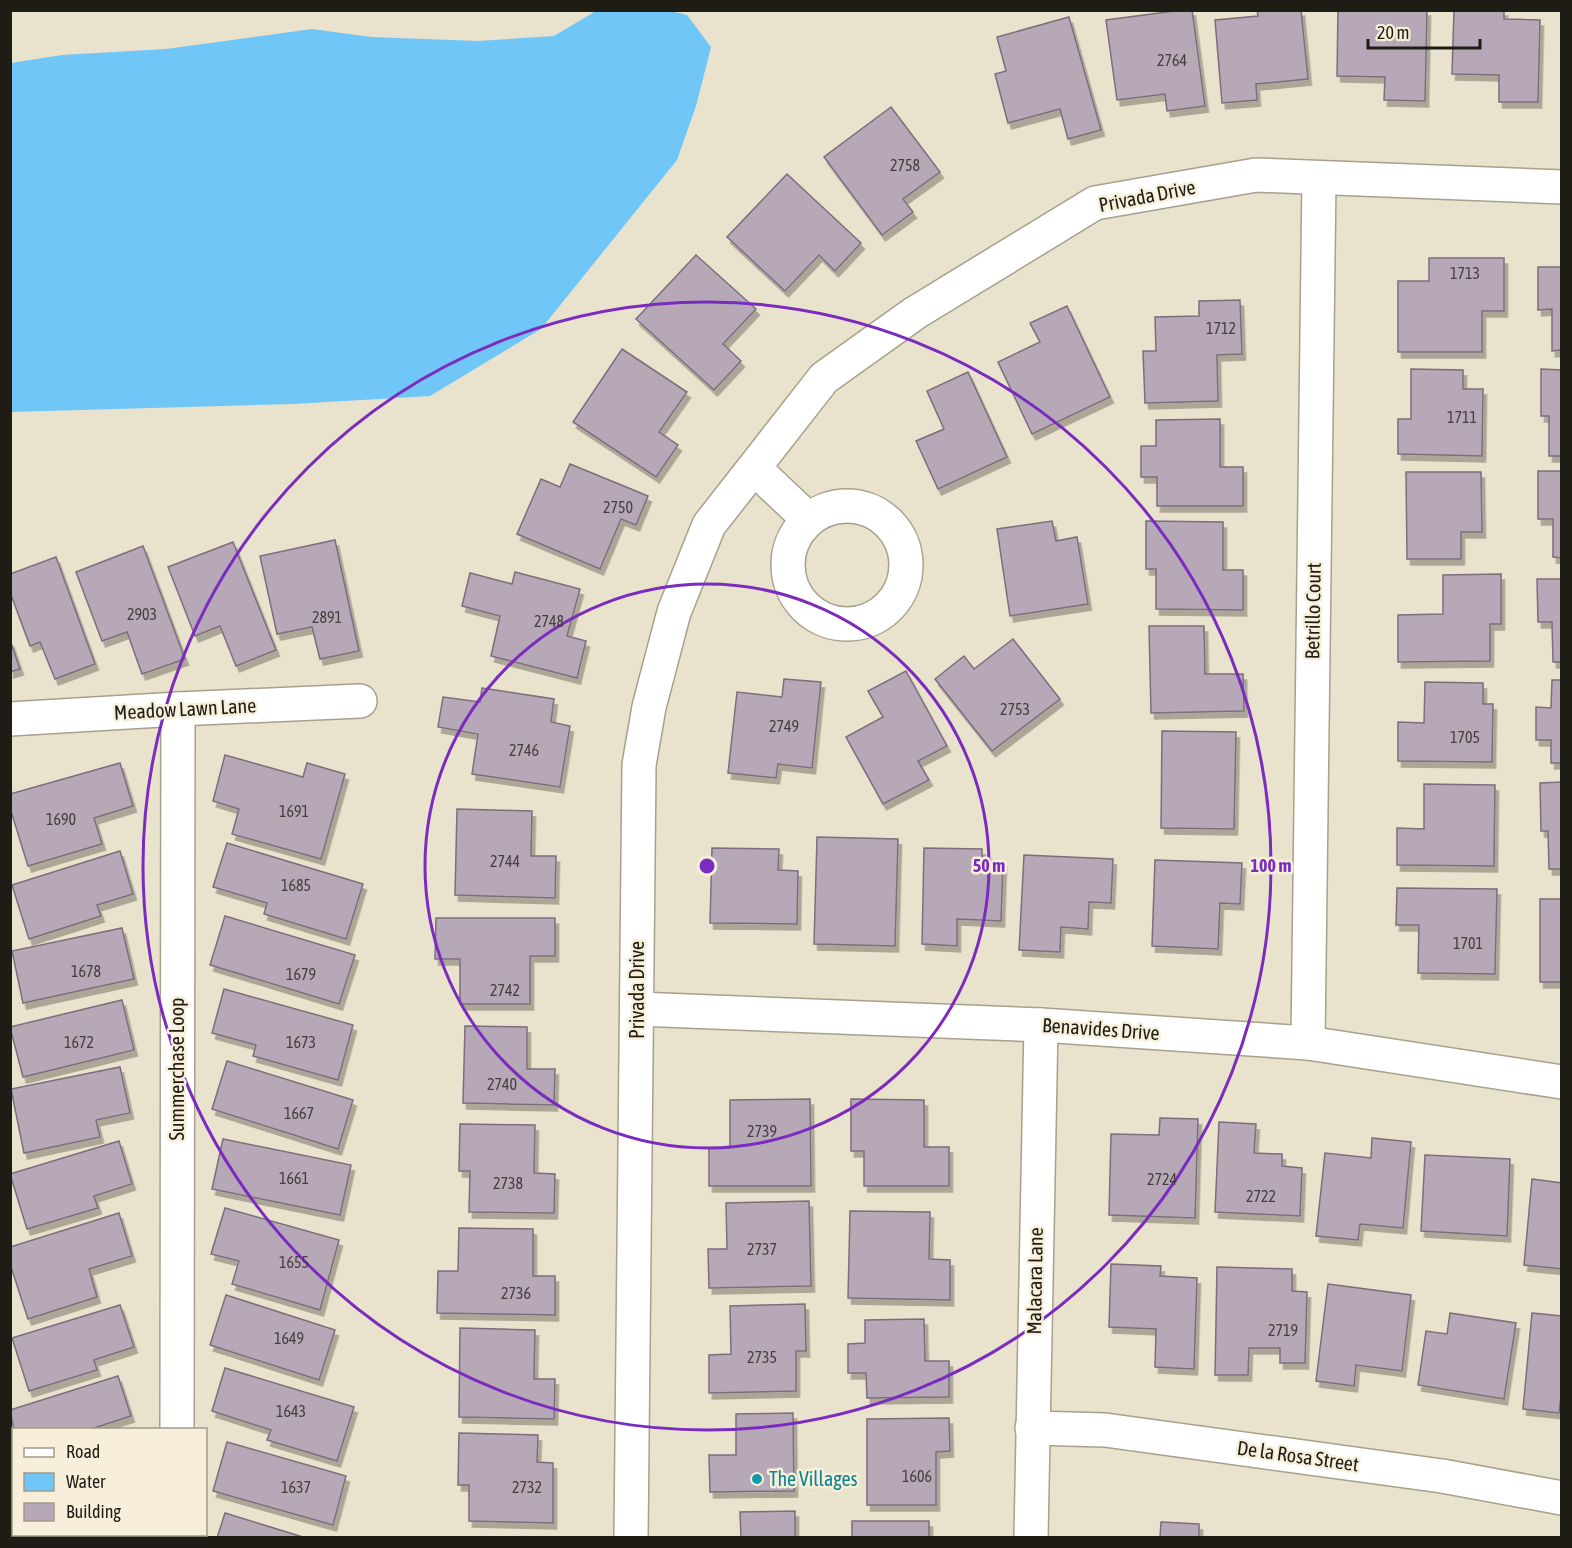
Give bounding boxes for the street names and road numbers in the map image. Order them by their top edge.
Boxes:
street label: Privada Drive [1097,175,1197,216]
street label: Betrillo Court [1300,562,1325,660]
street label: Meadow Lawn Lane [113,693,257,724]
street label: Privada Drive [625,941,648,1039]
street label: Summerchase Loop [165,997,188,1141]
street label: Benavides Drive [1042,1013,1160,1044]
street label: Malacara Lane [1022,1227,1047,1335]
street label: De la Rosa Street [1236,1436,1361,1475]

